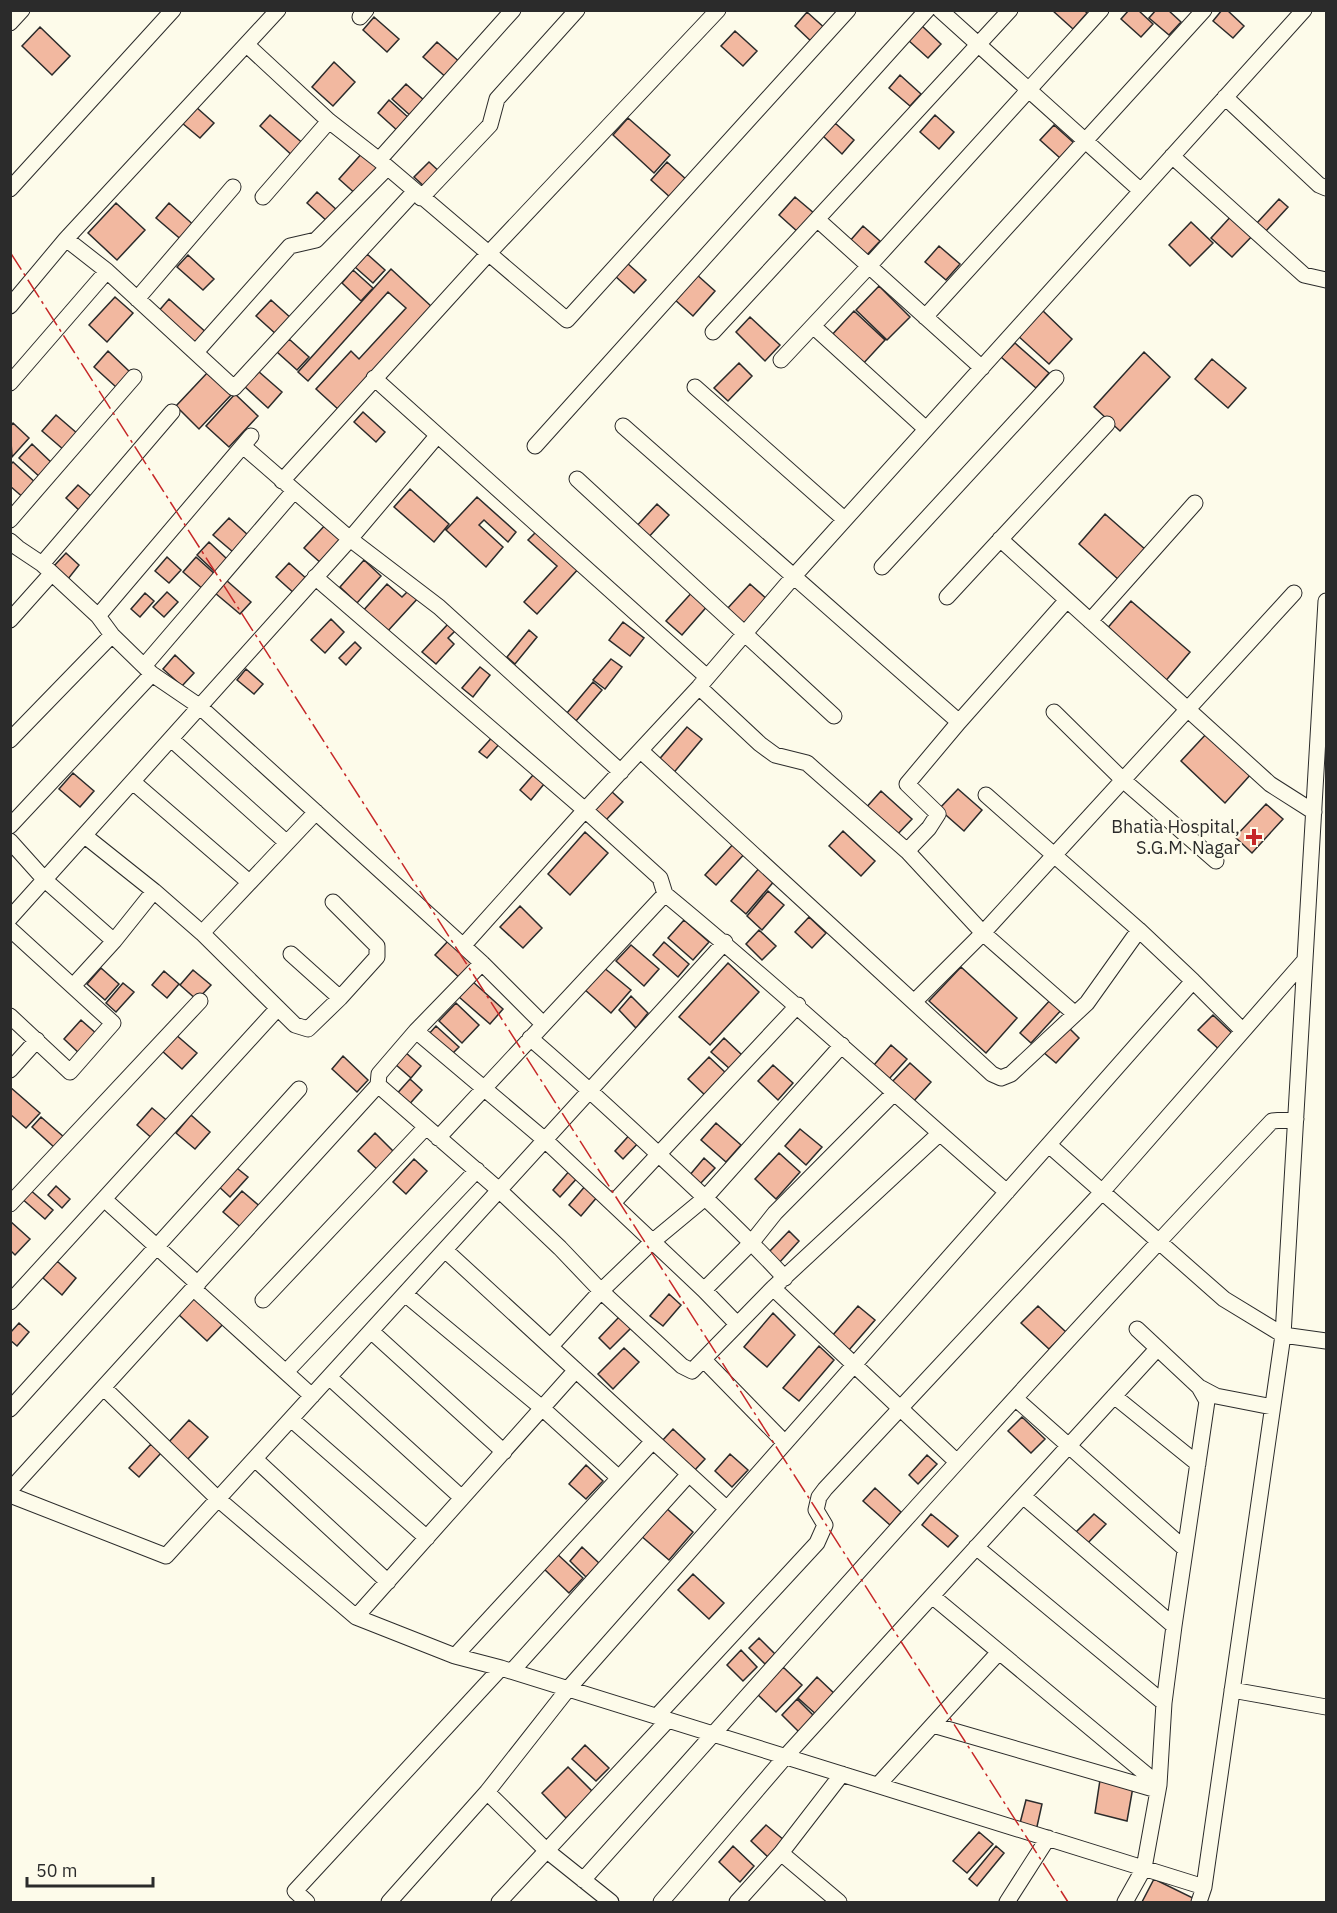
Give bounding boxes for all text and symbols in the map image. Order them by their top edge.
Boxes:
place label: Bhatia Hospital, S.G.M. Nagar [1111,815,1240,859]
marker: Bhatia Hospital, S.G.M. Nagar [1245,828,1263,846]
scale bar [27,1850,153,1888]
text: 50 m [36,1859,78,1882]

